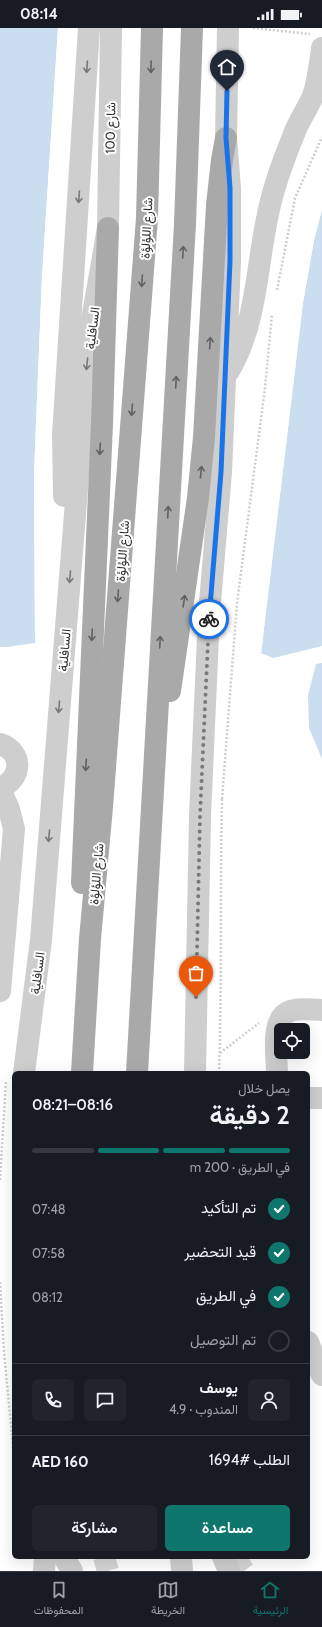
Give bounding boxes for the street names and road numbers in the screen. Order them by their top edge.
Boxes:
street label: شارع 100 [102,102,120,154]
street label: شارع اللؤلؤة [136,197,158,259]
street label: السافلية [81,306,103,350]
street label: شارع اللؤلؤة [112,520,134,582]
street label: السافلية [54,628,74,672]
street label: شارع اللؤلؤة [85,843,109,905]
street label: السافلية [26,951,48,995]

